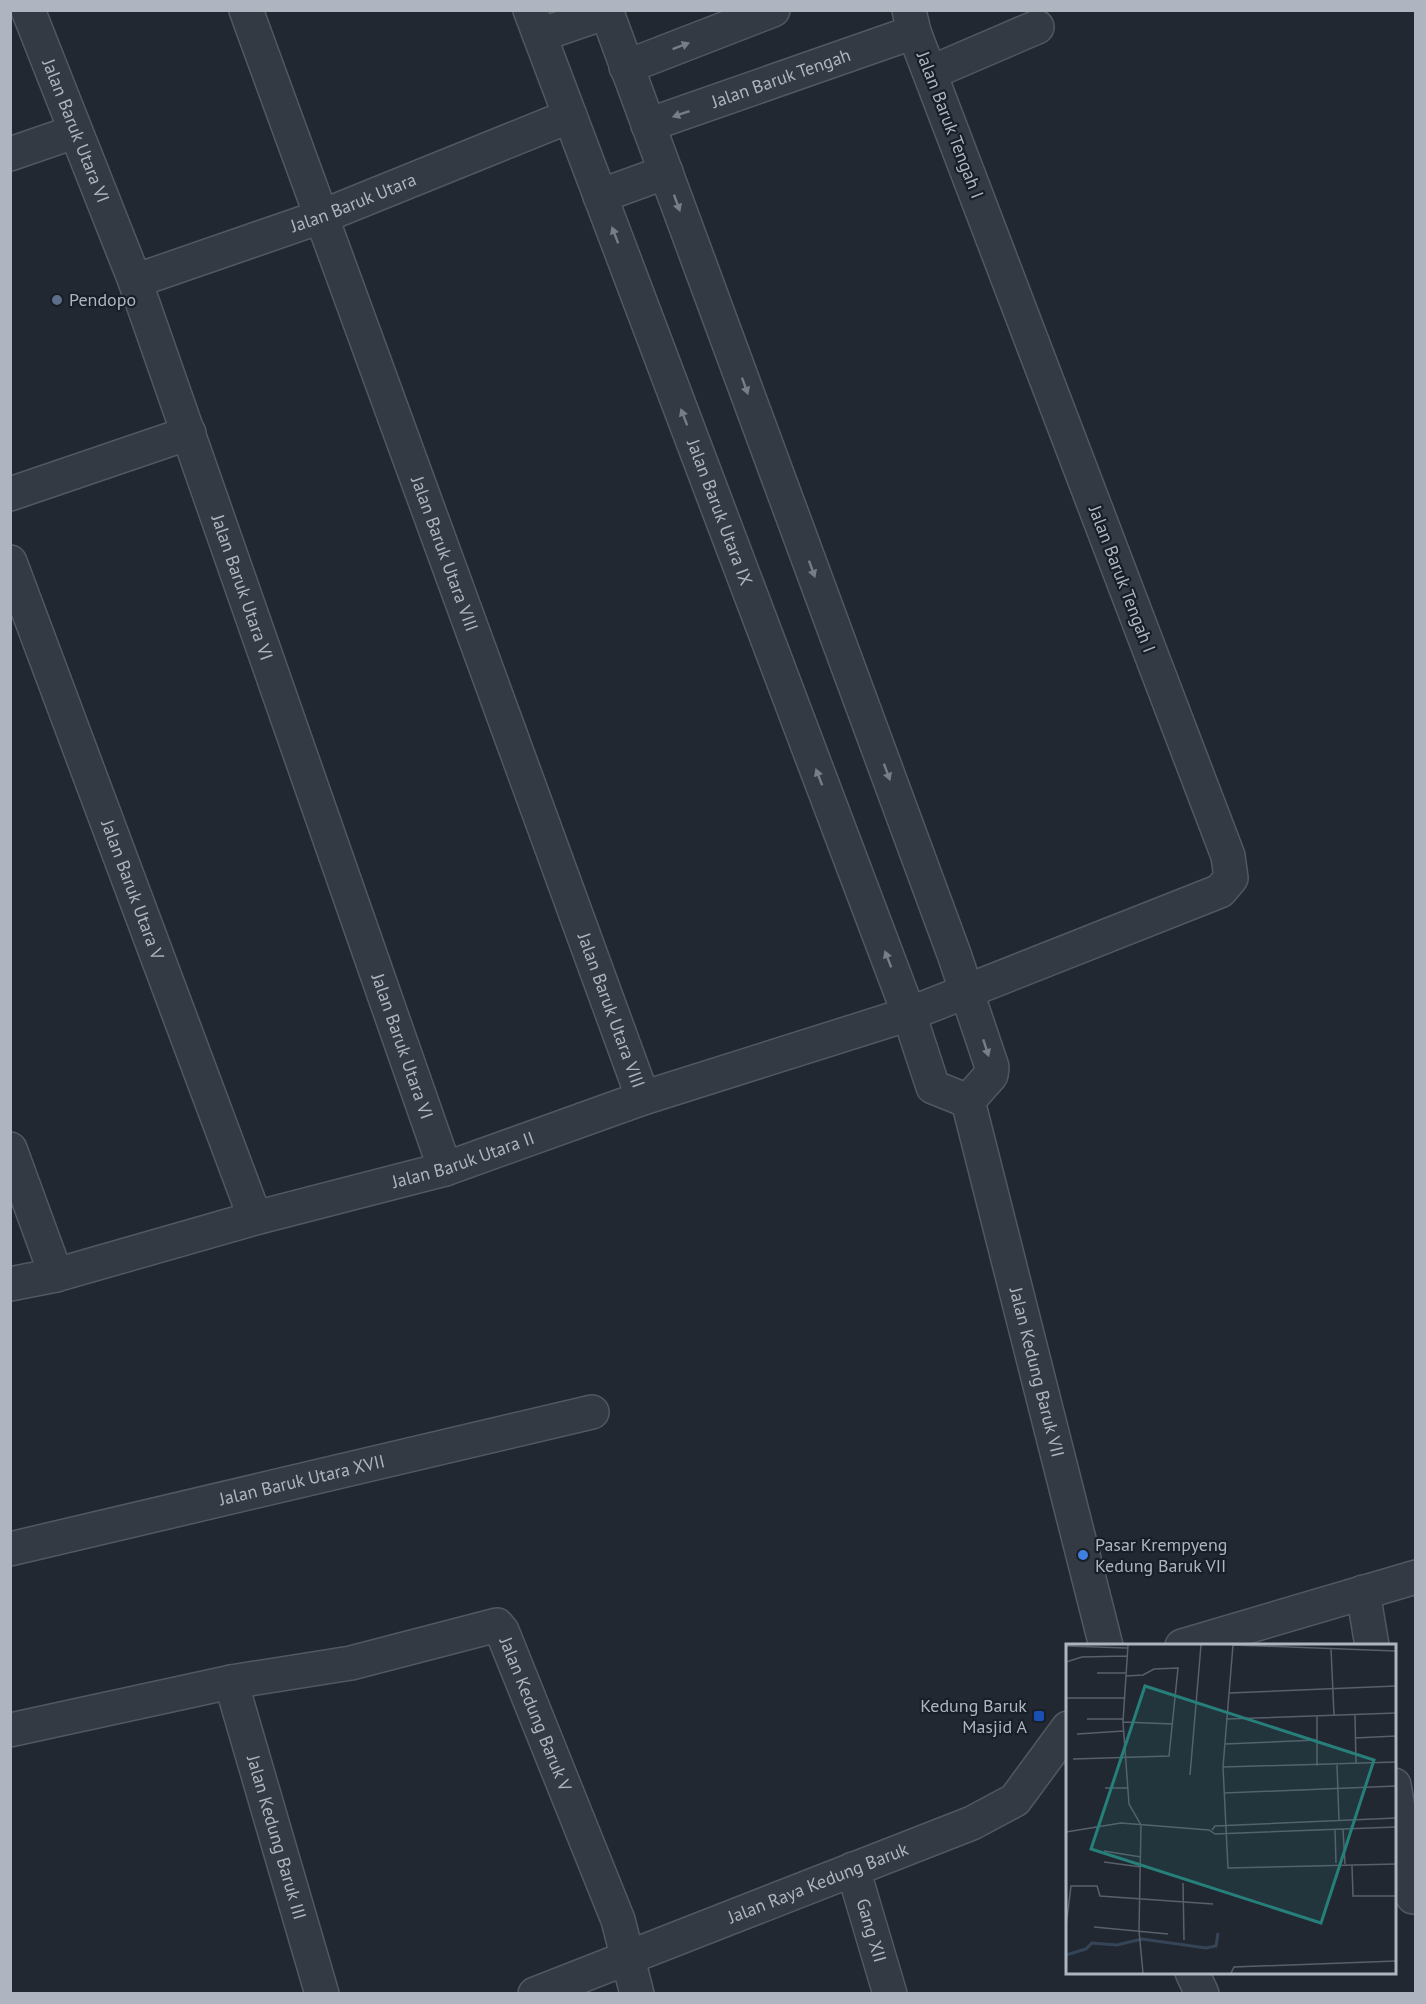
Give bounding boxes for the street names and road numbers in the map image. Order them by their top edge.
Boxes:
street label: Jalan Baruk Tengah [707,43,854,113]
street label: Jalan Baruk Tengah I [911,47,989,202]
street label: Jalan Baruk Utara VI [37,54,115,206]
street label: Jalan Baruk Utara [286,167,419,238]
street label: Jalan Baruk Utara IX [682,435,758,588]
street label: Jalan Baruk Utara VIII [406,472,484,634]
street label: Jalan Baruk Tengah I [1083,501,1161,656]
street label: Jalan Baruk Utara VI [206,510,279,663]
street label: Jalan Baruk Utara V [96,816,170,964]
street label: Jalan Baruk Utara VIII [572,929,650,1091]
street label: Jalan Baruk Utara VI [366,969,439,1122]
street label: Jalan Baruk Utara II [388,1126,537,1193]
street label: Jalan Kedung Baruk VII [1004,1284,1070,1460]
street label: Jalan Baruk Utara XVII [216,1449,387,1511]
street label: Jalan Kedung Baruk V [494,1633,577,1795]
street label: Jalan Kedung Baruk III [242,1752,312,1922]
street label: Jalan Raya Kedung Baruk [724,1837,912,1929]
street label: Gang XII [851,1896,892,1965]

